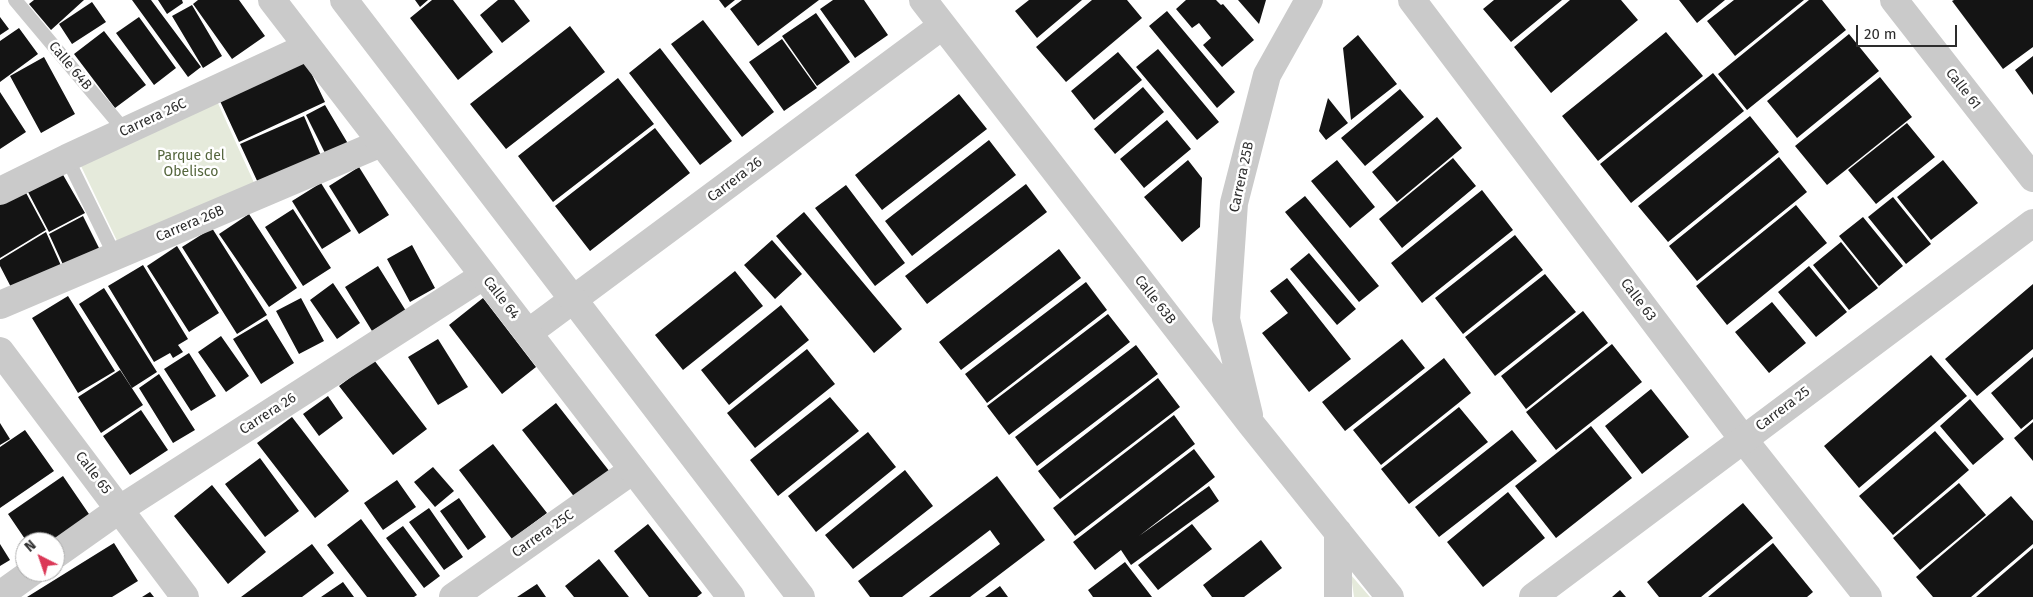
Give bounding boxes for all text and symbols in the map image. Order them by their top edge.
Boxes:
scale bar [1858,15,1959,47]
text: 20 m [1864,25,1897,43]
street label: Calle 64B [45,38,95,94]
street label: Calle 61 [1942,65,1984,113]
street label: Carrera 26C [117,95,189,141]
street label: Carrera 25B [1226,140,1258,214]
park label: Parque del Obelisco [157,148,225,180]
street label: Carrera 26 [704,154,766,206]
street label: Carrera 26B [153,202,227,246]
street label: Calle 63B [1131,272,1179,328]
street label: Calle 64 [479,273,523,323]
street label: Calle 63 [1617,275,1659,325]
street label: Carrera 25 [1753,383,1813,435]
street label: Carrera 26 [237,390,299,438]
street label: Calle 65 [72,448,114,498]
street label: Carrera 25C [509,507,577,561]
north arrow [15,532,65,582]
text: N [21,537,40,556]

